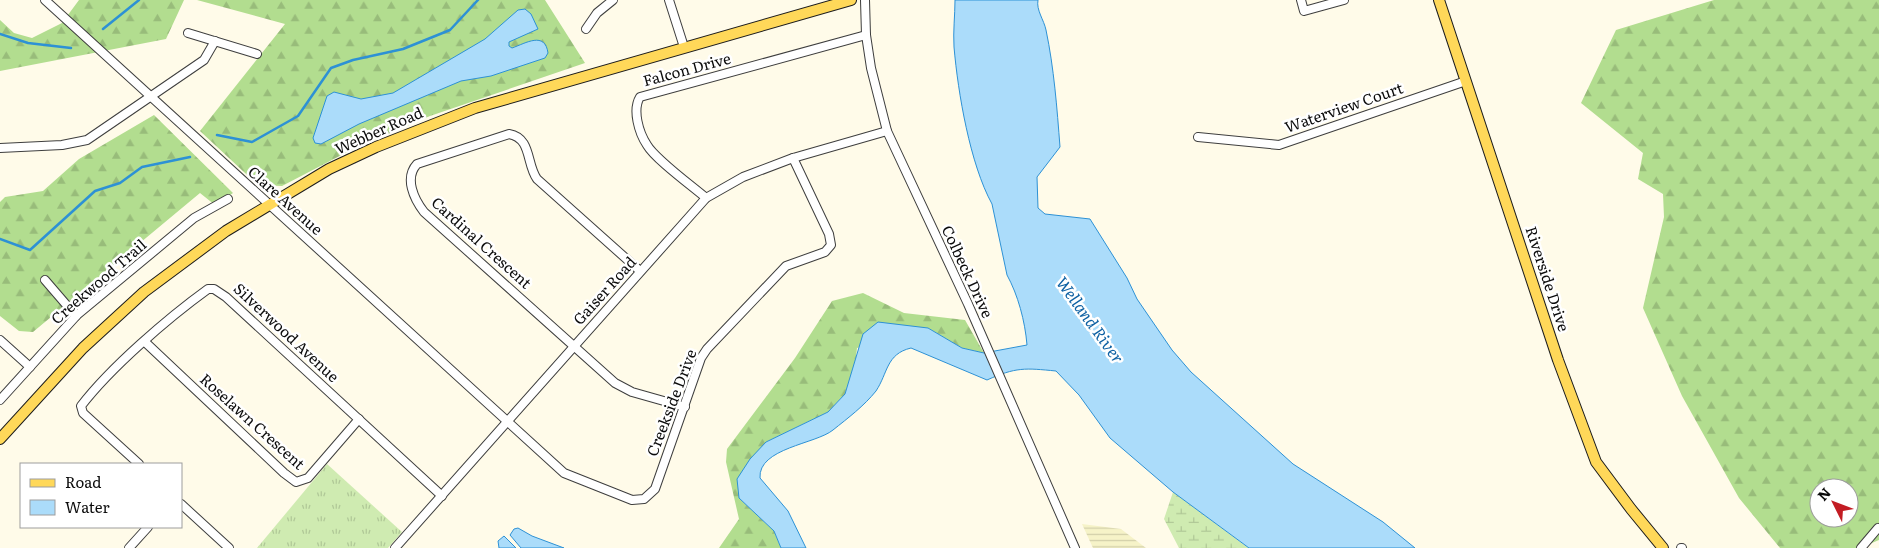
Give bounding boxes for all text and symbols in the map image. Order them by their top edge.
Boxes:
street label: Falcon Drive [640,46,733,91]
street label: Waterview Court [1281,76,1406,138]
street label: Webber Road [331,100,426,159]
street label: Clare Avenue [243,160,329,240]
street label: Cardinal Crescent [427,191,537,293]
street label: Colbeck Drive [937,221,1000,322]
street label: Riverside Drive [1521,223,1576,334]
street label: Creekwood Trail [45,233,151,329]
street label: Gaiser Road [567,251,641,329]
water label: Welland River [1051,271,1130,368]
street label: Silverwood Avenue [229,277,345,387]
street label: Creekside Drive [640,345,702,459]
street label: Roselawn Crescent [195,367,311,474]
legend [20,463,182,528]
text: Road [65,470,101,493]
north arrow [1809,478,1859,528]
text: N [1812,482,1835,505]
text: Water [65,495,110,518]

